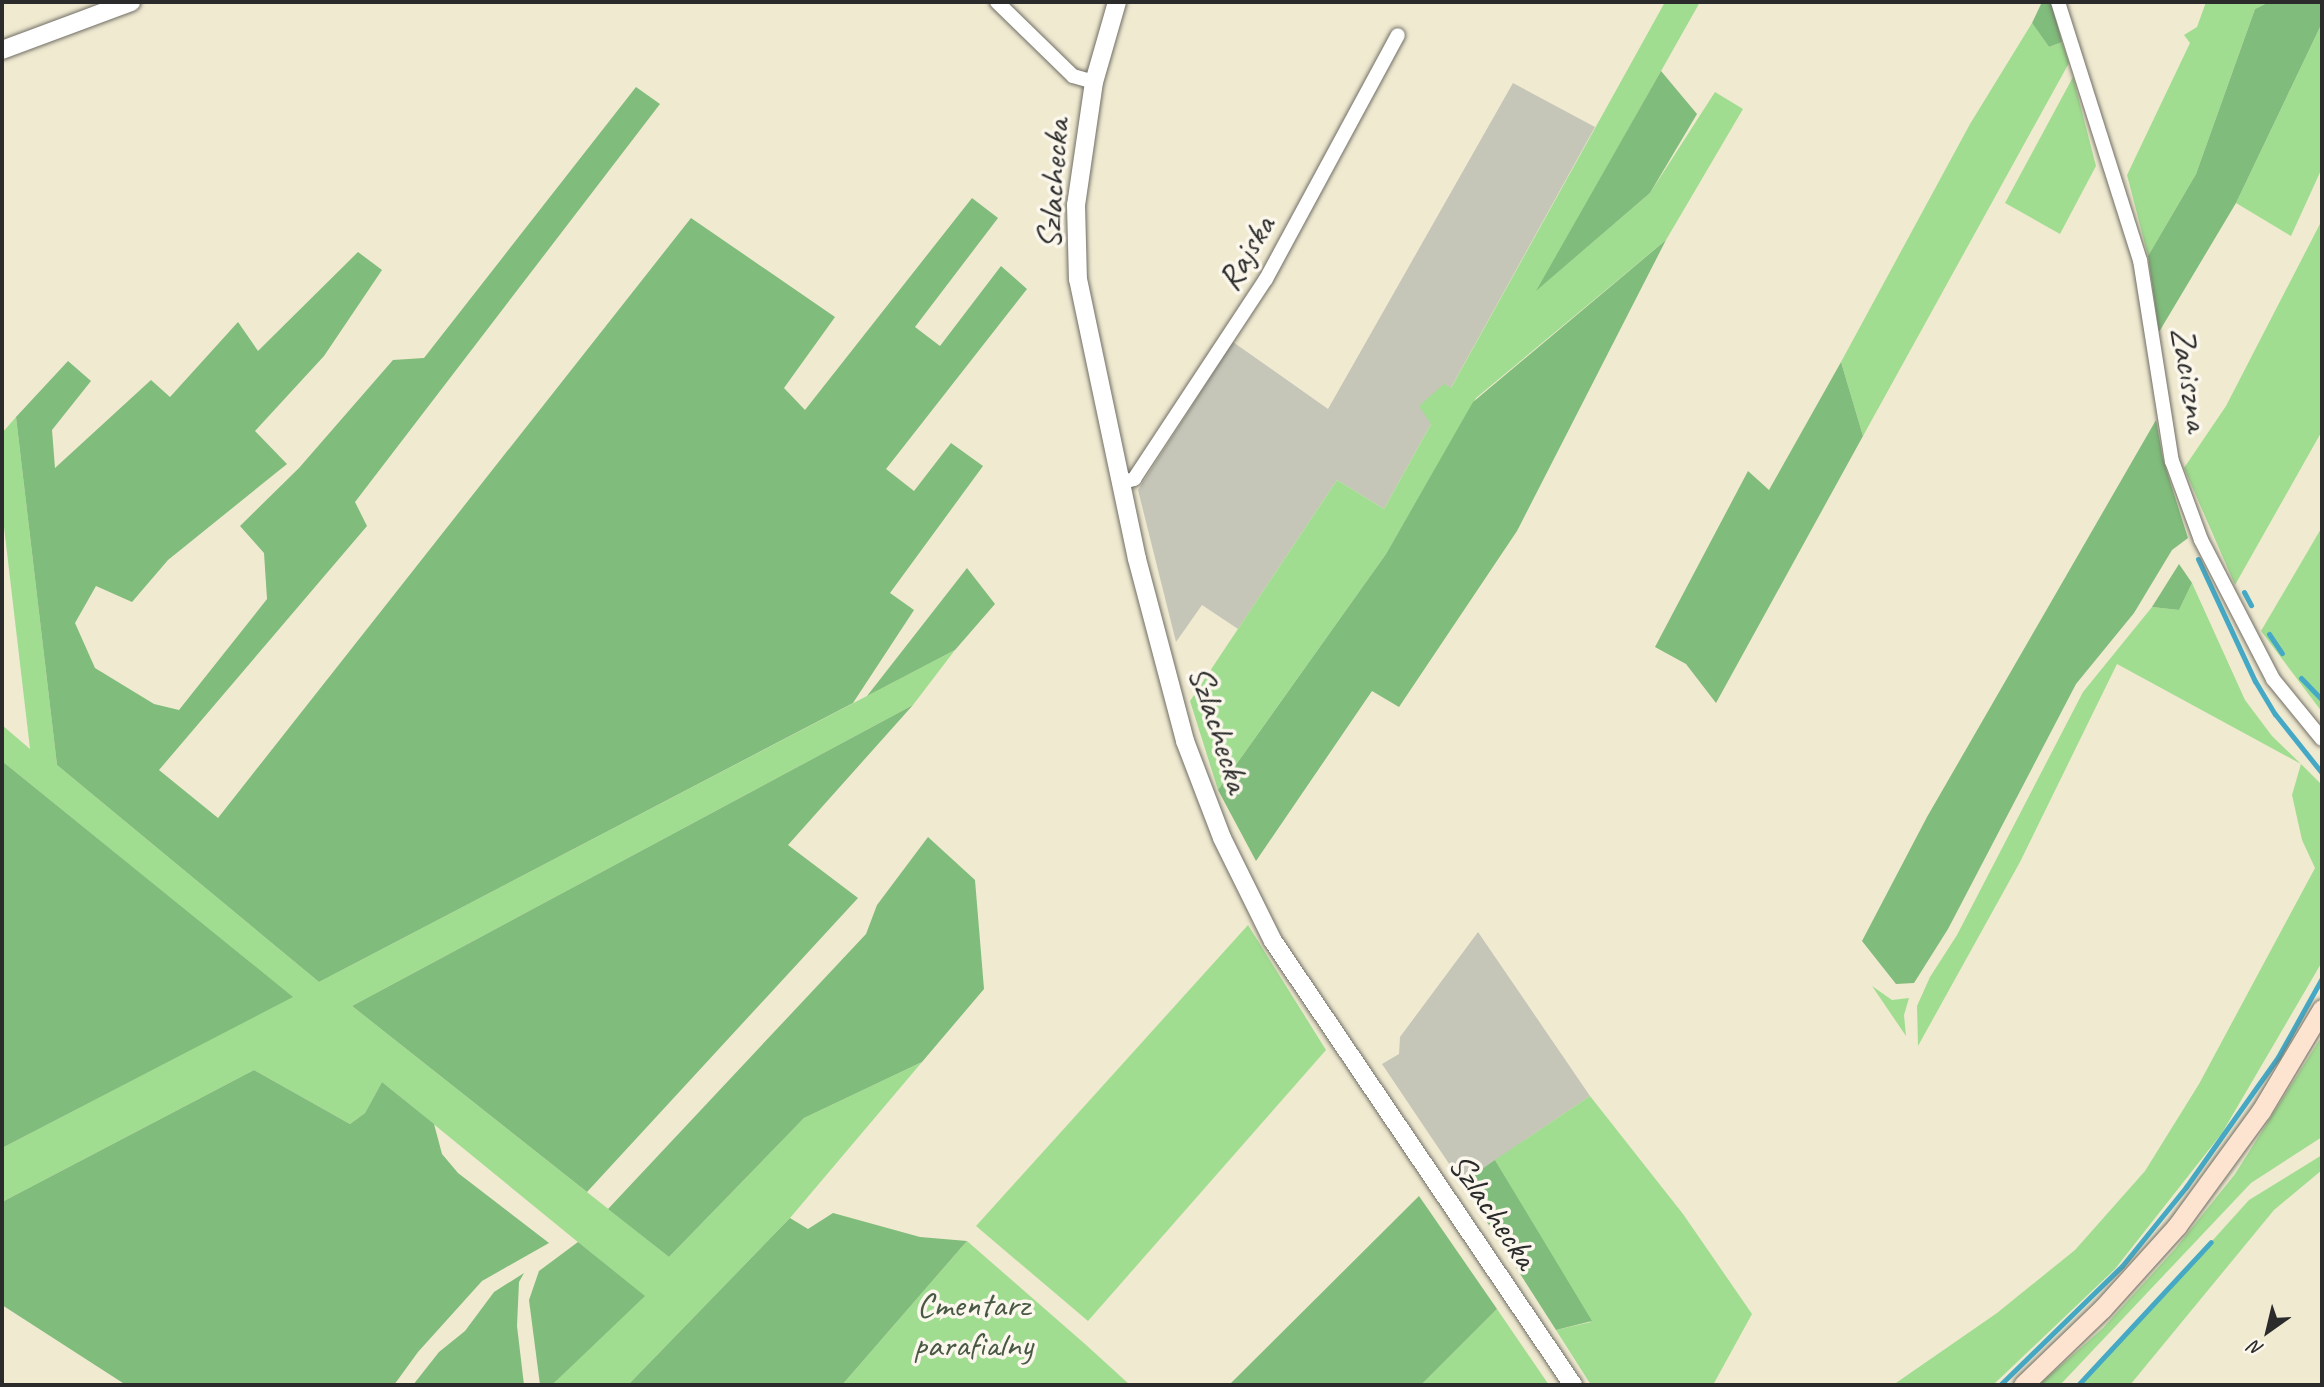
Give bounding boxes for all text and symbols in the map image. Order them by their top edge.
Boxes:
street label: Szlachecka [1028,118,1078,250]
street label: Rajska [1207,208,1285,298]
street label: Zaciszna [2161,324,2219,434]
street label: Szlachecka [1179,661,1259,797]
street label: Szlachecka [1439,1145,1547,1277]
park label: Cmentarz parafialny [913,1284,1033,1366]
north arrow [2233,1296,2303,1366]
text: N [2245,1335,2268,1362]

